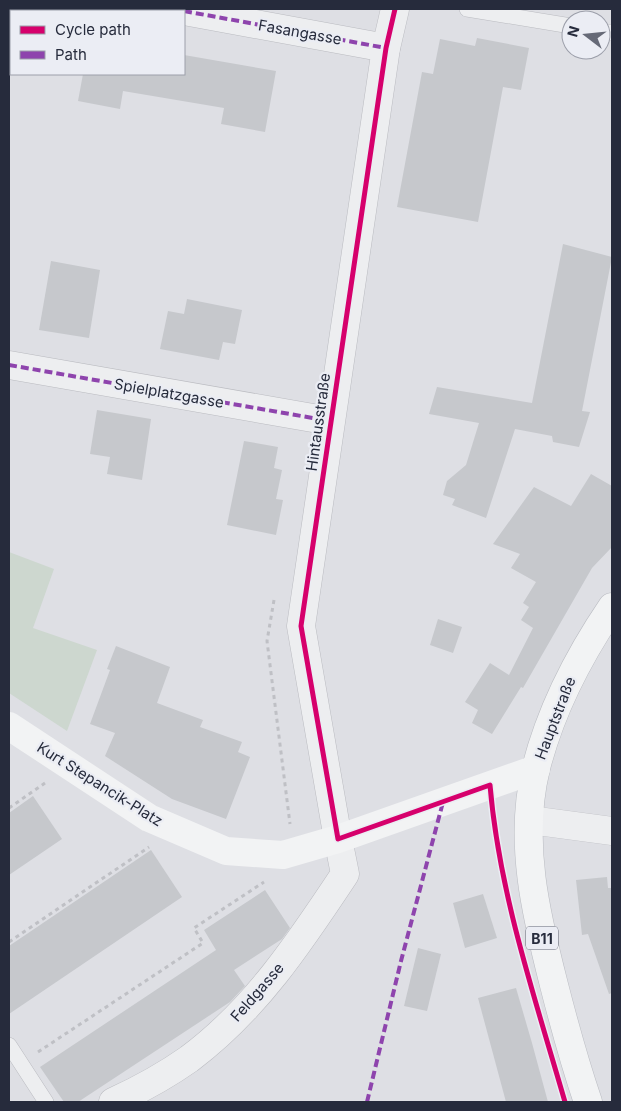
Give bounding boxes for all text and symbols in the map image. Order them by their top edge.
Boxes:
legend [10,10,185,75]
north arrow [561,10,611,60]
street label: Fasangasse [257,15,343,49]
text: Cycle path [55,20,131,39]
text: N [563,24,583,39]
text: Path [55,45,87,64]
street label: Hintausstraße [302,372,334,472]
street label: Spielplatzgasse [113,374,225,412]
street label: Hauptstraße [530,674,580,762]
street label: Kurt Stepancik-Platz [34,738,166,830]
road number: B11 [526,926,558,950]
street label: Feldgasse [226,959,288,1025]

